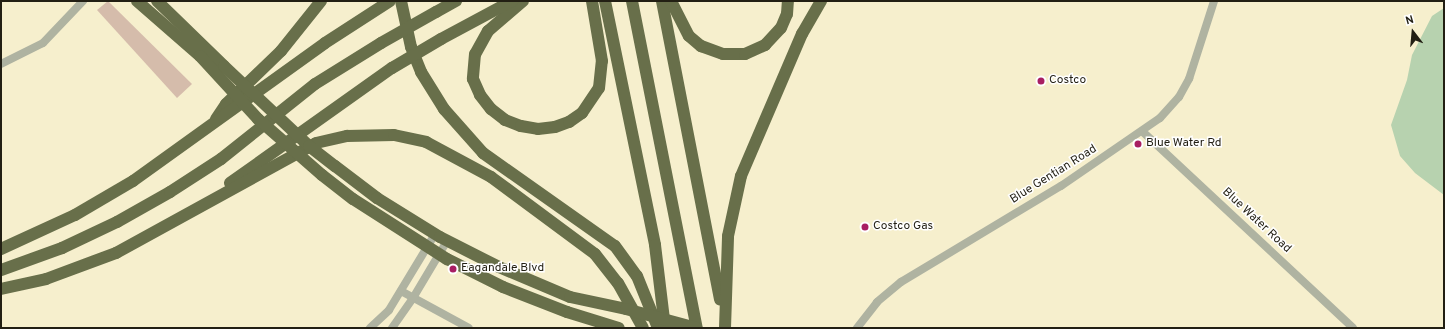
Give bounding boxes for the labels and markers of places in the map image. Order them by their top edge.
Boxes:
place label: Costco [1049,74,1086,88]
marker: Costco [1036,76,1046,86]
place label: Blue Water Rd [1146,137,1222,151]
marker: Blue Water Rd [1133,139,1143,149]
place label: Costco Gas [873,220,933,234]
marker: Costco Gas [860,222,870,232]
place label: Eagandale Blvd [461,262,544,276]
marker: Eagandale Blvd [448,264,458,274]

